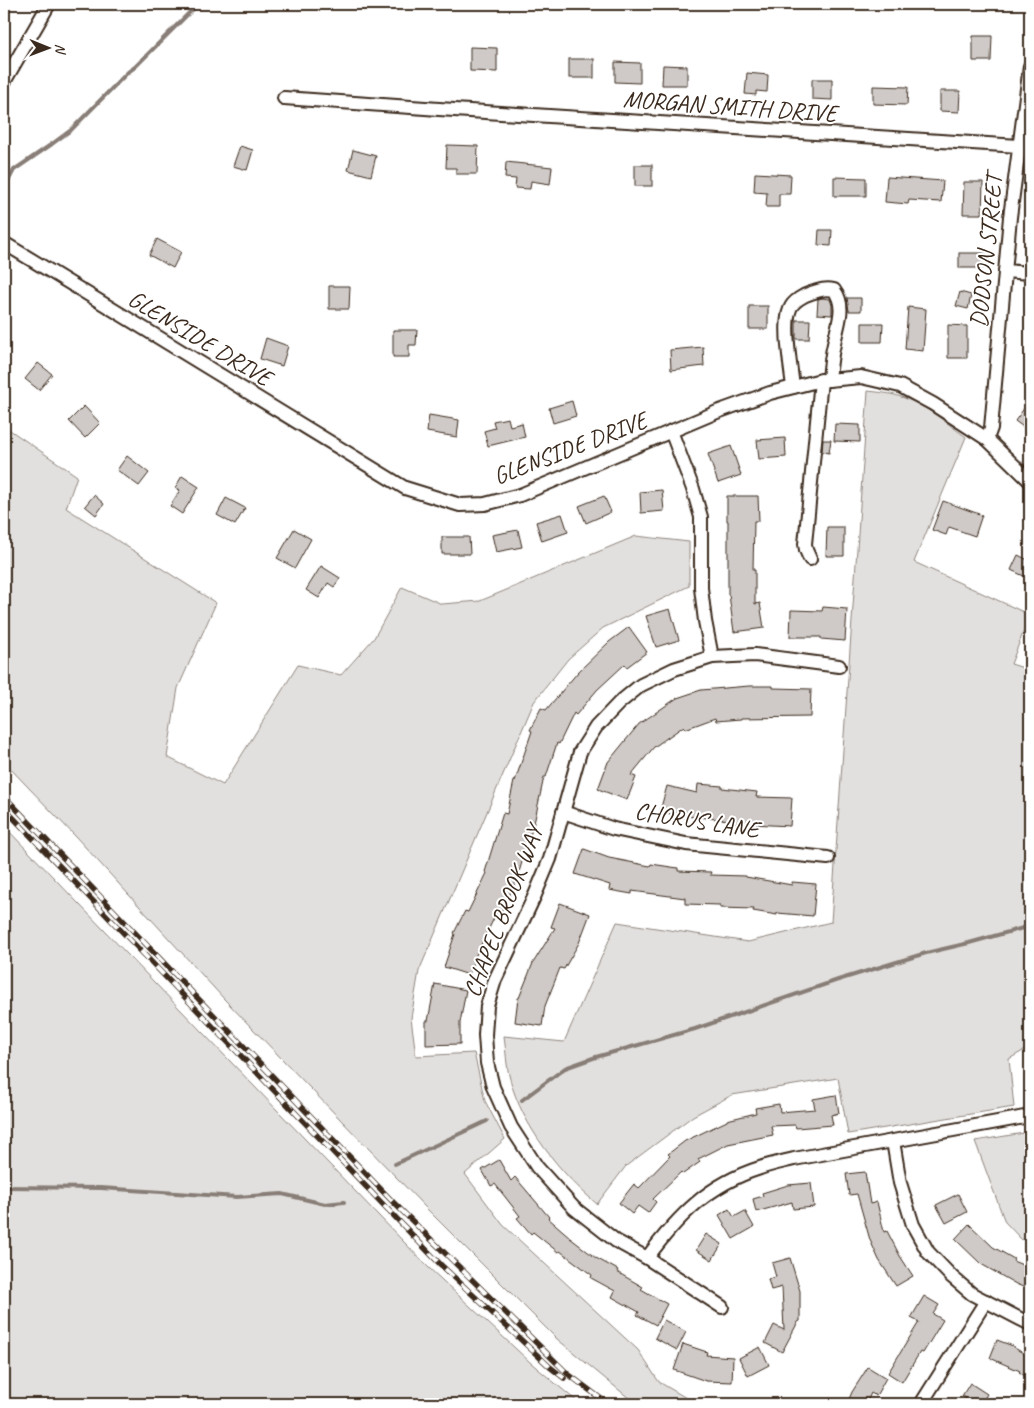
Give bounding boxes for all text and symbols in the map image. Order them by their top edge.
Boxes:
north arrow [22,22,72,72]
text: N [52,44,69,55]
street label: MORGAN SMITH DRIVE [622,84,841,129]
street label: DODSON STREET [963,167,1010,329]
street label: GLENSIDE DRIVE [123,283,280,394]
street label: GLENSIDE DRIVE [489,404,654,491]
street label: CHORUS LANE [633,795,764,845]
street label: CHAPEL BROOK WAY [456,818,551,1001]

